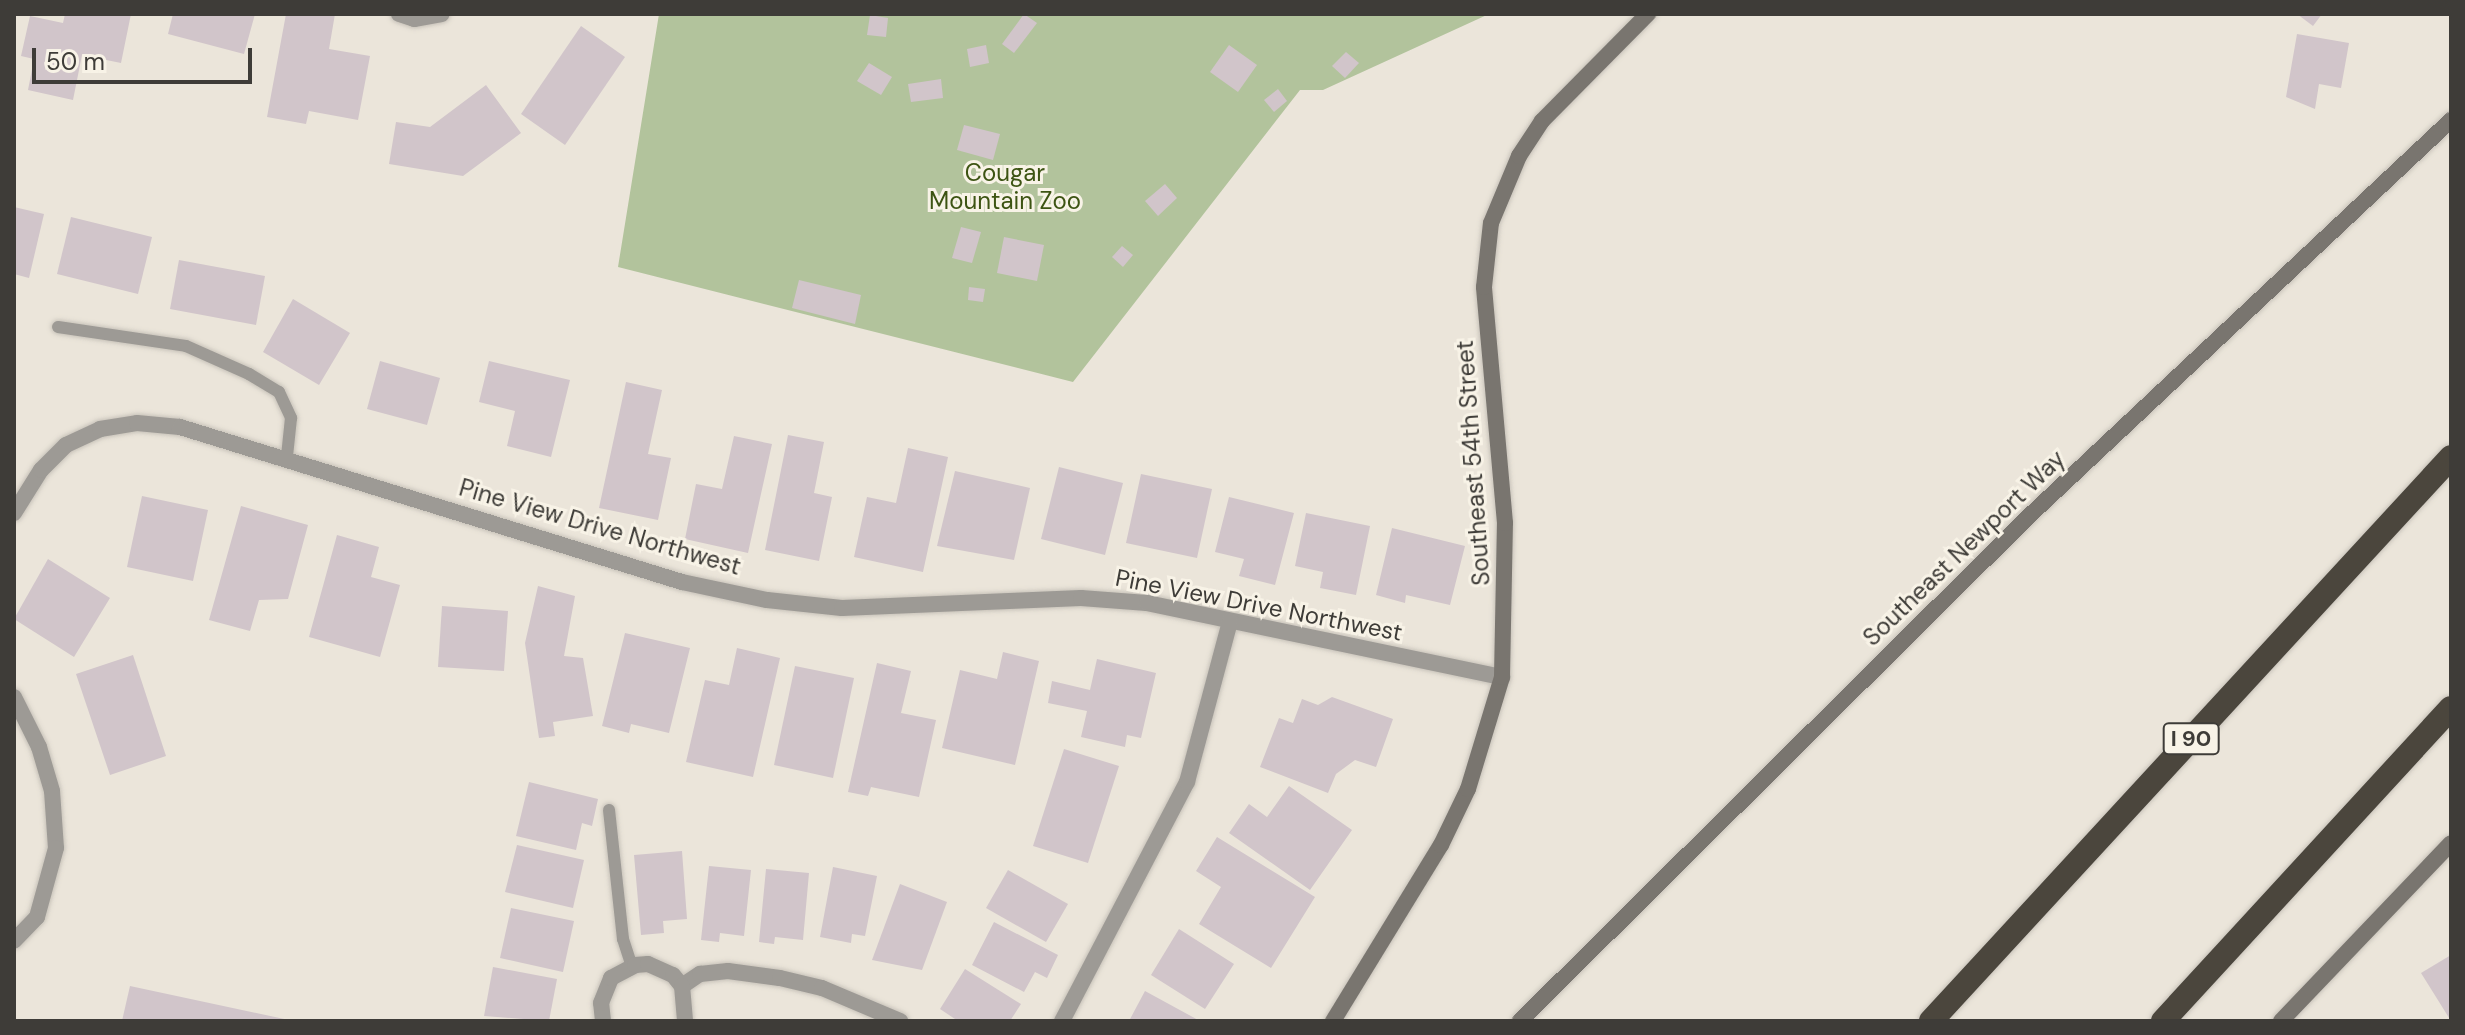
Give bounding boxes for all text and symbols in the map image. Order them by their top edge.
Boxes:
scale bar [36,32,256,82]
text: 50 m [46,46,105,77]
park label: Cougar Mountain Zoo [929,159,1081,215]
street label: Southeast 54th Street [1450,339,1496,587]
street label: Southeast Newport Way [1857,444,2071,652]
street label: Pine View Drive Northwest [456,473,744,581]
street label: Pine View Drive Northwest [1113,563,1405,647]
road number: I 90 [2161,721,2221,757]

